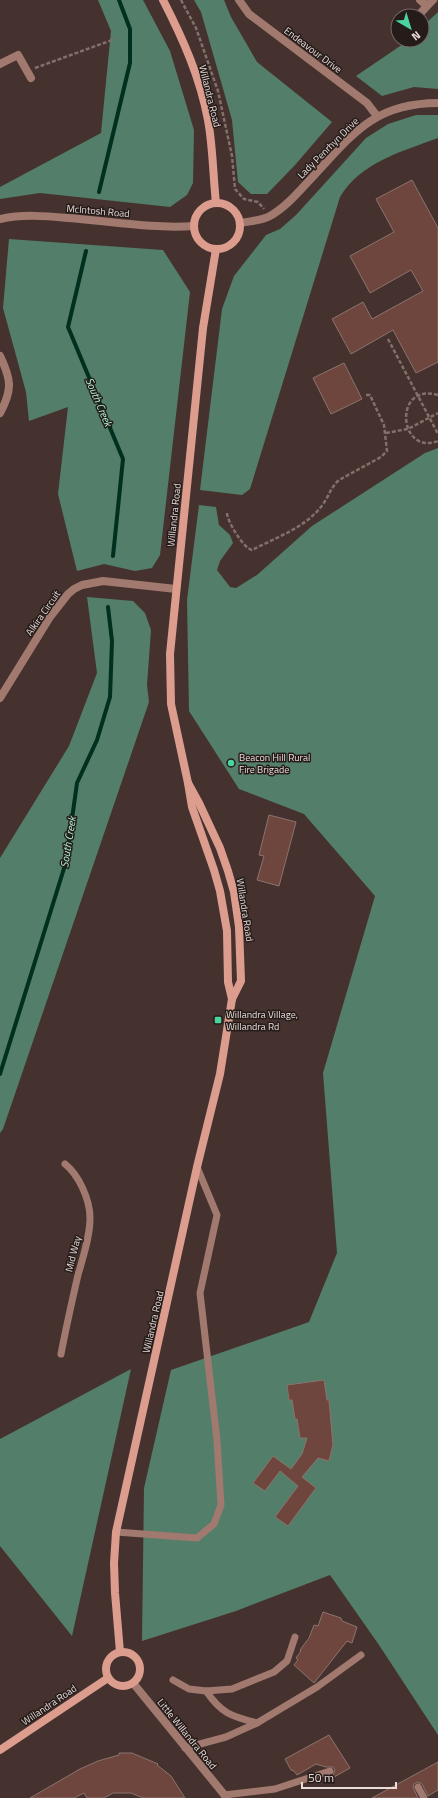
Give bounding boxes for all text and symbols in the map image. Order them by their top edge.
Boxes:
north arrow [390,8,430,48]
street label: Endeavour Drive [281,23,345,77]
text: N [408,27,424,45]
street label: Willandra Road [195,63,225,129]
street label: Lady Penrhyn Drive [294,114,362,182]
street label: McIntosh Road [66,201,130,221]
water label: South Creek [82,375,117,430]
street label: Willandra Road [163,483,185,547]
street label: Alkira Circuit [22,587,64,639]
place label: Beacon Hill Rural Fire Brigade [239,750,310,777]
marker: Beacon Hill Rural Fire Brigade [226,758,236,768]
water label: South Creek [56,814,80,869]
street label: Willandra Road [233,877,257,943]
place label: Willandra Village, Willandra Rd [226,1007,298,1034]
marker: Willandra Village, Willandra Rd [213,1015,223,1025]
street label: Mid Way [61,1234,85,1274]
street label: Willandra Road [139,1289,167,1355]
street label: Willandra Road [18,1681,80,1729]
street label: Little Willandra Road [154,1695,220,1773]
scale bar [302,1764,396,1790]
text: 50 m [308,1768,334,1787]

